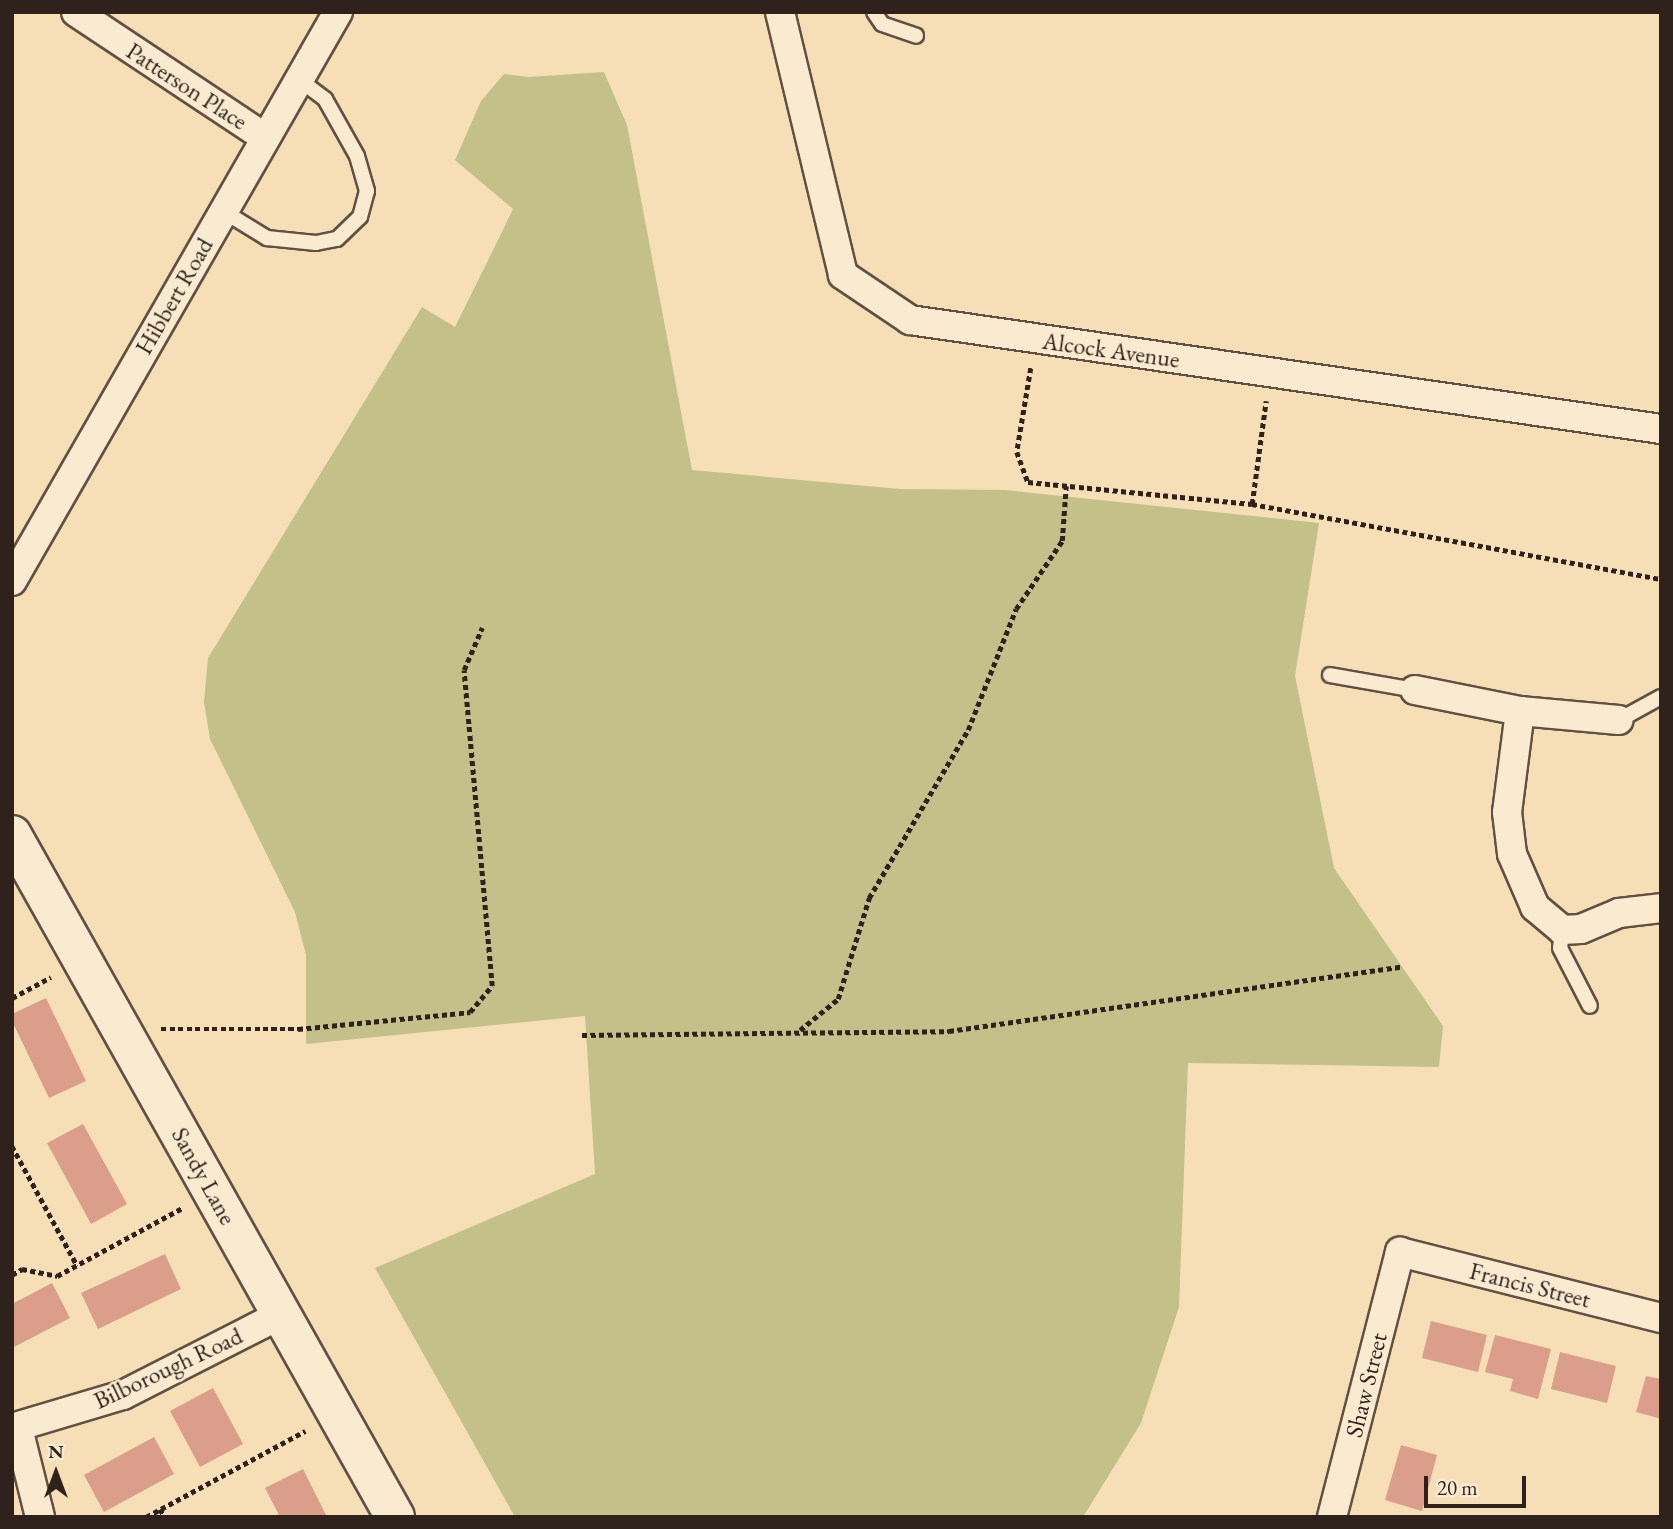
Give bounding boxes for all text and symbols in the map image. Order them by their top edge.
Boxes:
street label: Patterson Place [121,36,253,136]
street label: Hibbert Road [129,233,219,359]
street label: Alcock Avenue [1041,326,1181,374]
street label: Sandy Lane [166,1122,242,1230]
street label: Francis Street [1467,1256,1593,1314]
street label: Bilborough Road [89,1321,247,1415]
street label: Shaw Street [1339,1330,1393,1440]
north arrow [21,1438,91,1508]
text: N [48,1439,64,1464]
scale bar [1428,1462,1530,1506]
text: 20 m [1437,1474,1478,1501]

